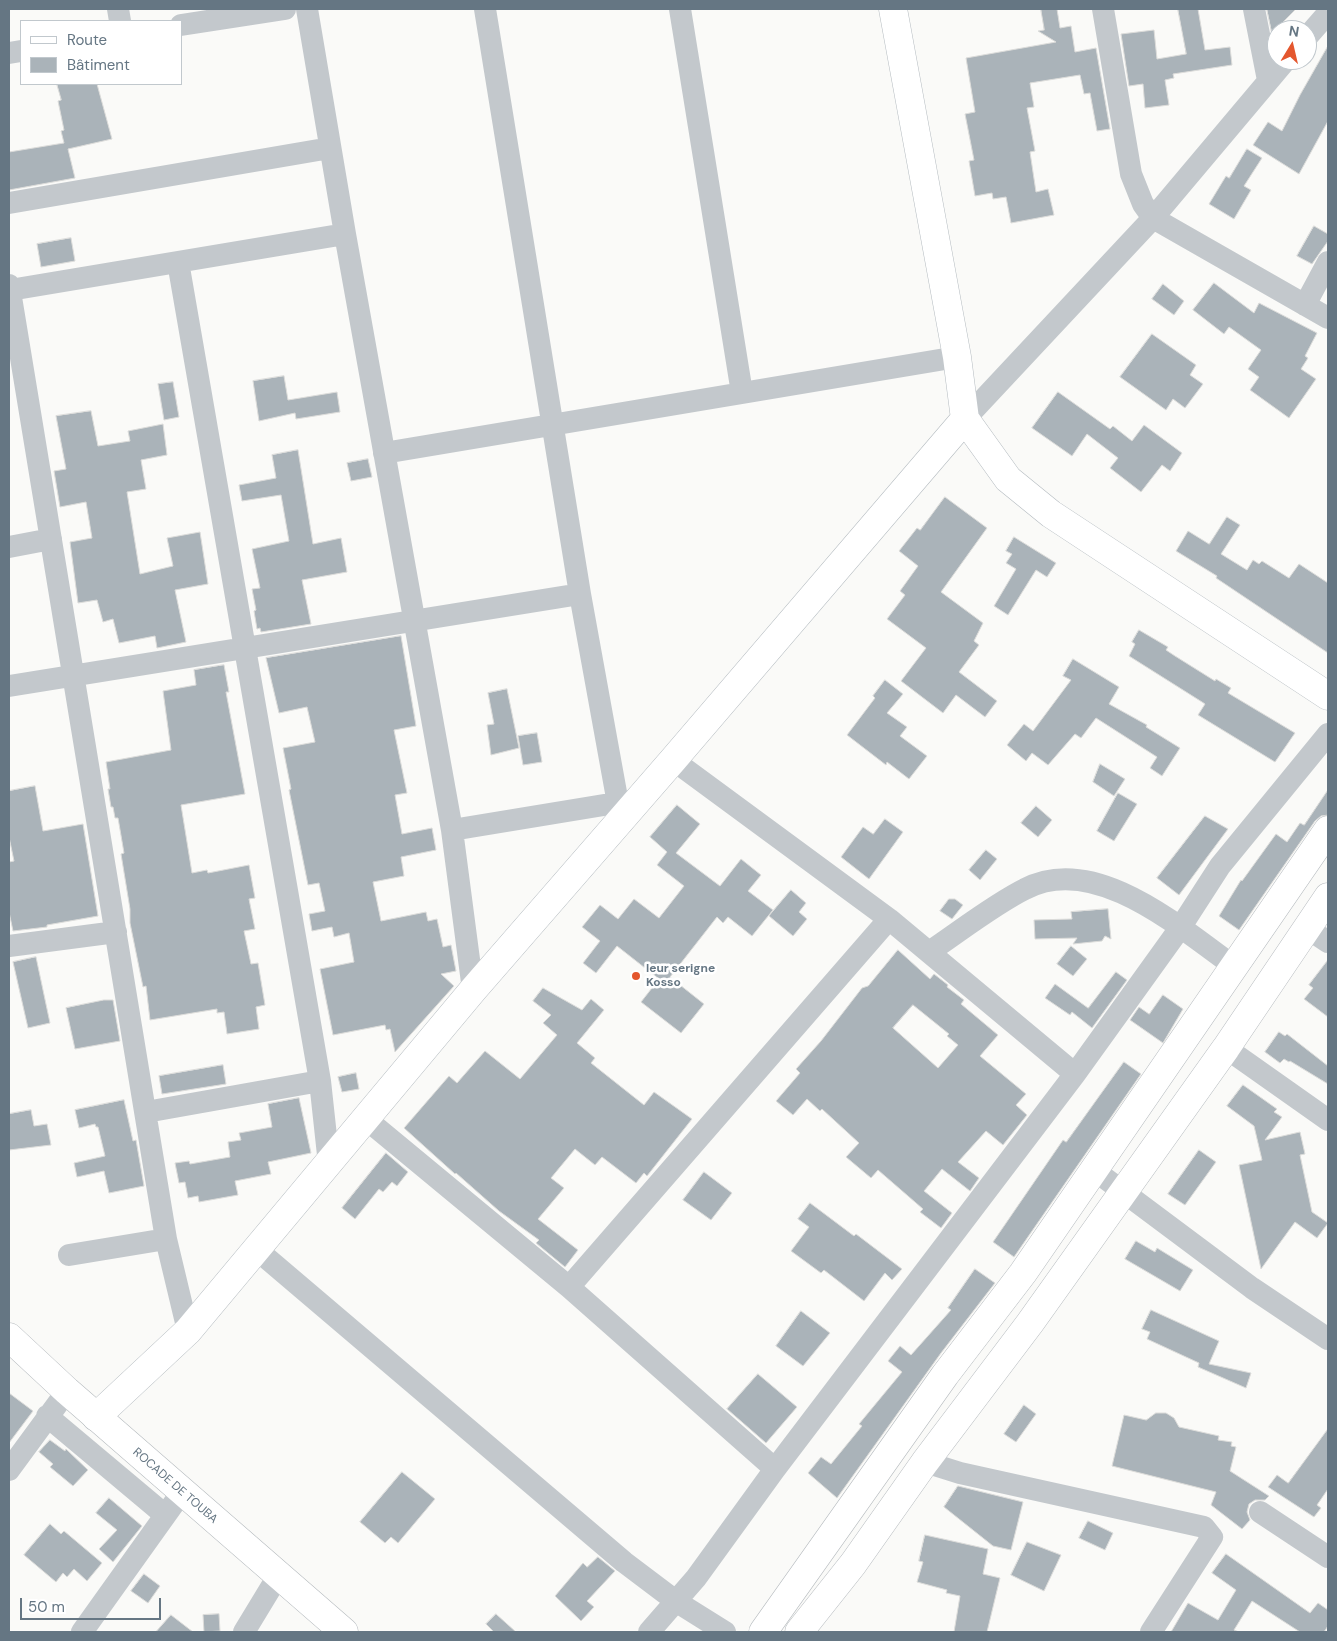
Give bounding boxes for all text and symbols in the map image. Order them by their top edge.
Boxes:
legend [20,20,182,85]
north arrow [1267,20,1317,70]
text: N [1288,21,1301,41]
text: Route [67,30,107,50]
text: Bâtiment [67,55,130,75]
place label: leur serigne Kosso [646,962,715,990]
marker: leur serigne Kosso [630,970,642,982]
street label: ROCADE DE TOUBA [130,1445,220,1527]
scale bar [22,1588,164,1620]
text: 50 m [28,1597,65,1617]

